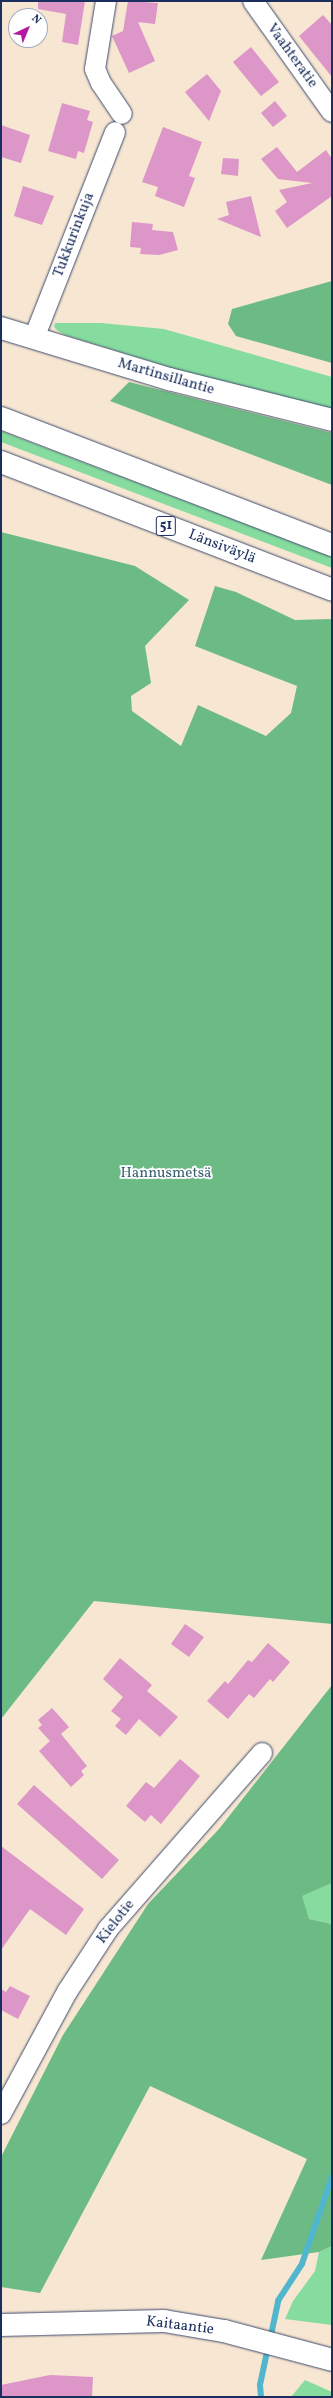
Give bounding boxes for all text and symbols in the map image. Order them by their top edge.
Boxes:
north arrow [8,8,48,48]
text: N [28,12,44,28]
street label: Vaahteratie [263,20,321,92]
street label: Tukkurinkuja [50,190,98,280]
street label: Martinsillantie [116,355,216,399]
road number: 51 [155,514,177,538]
street label: Länsiväylä [186,526,258,568]
park label: Hannusmetsä [120,1165,212,1183]
street label: Kielotie [93,1896,139,1948]
street label: Kaitaantie [145,2313,215,2339]

